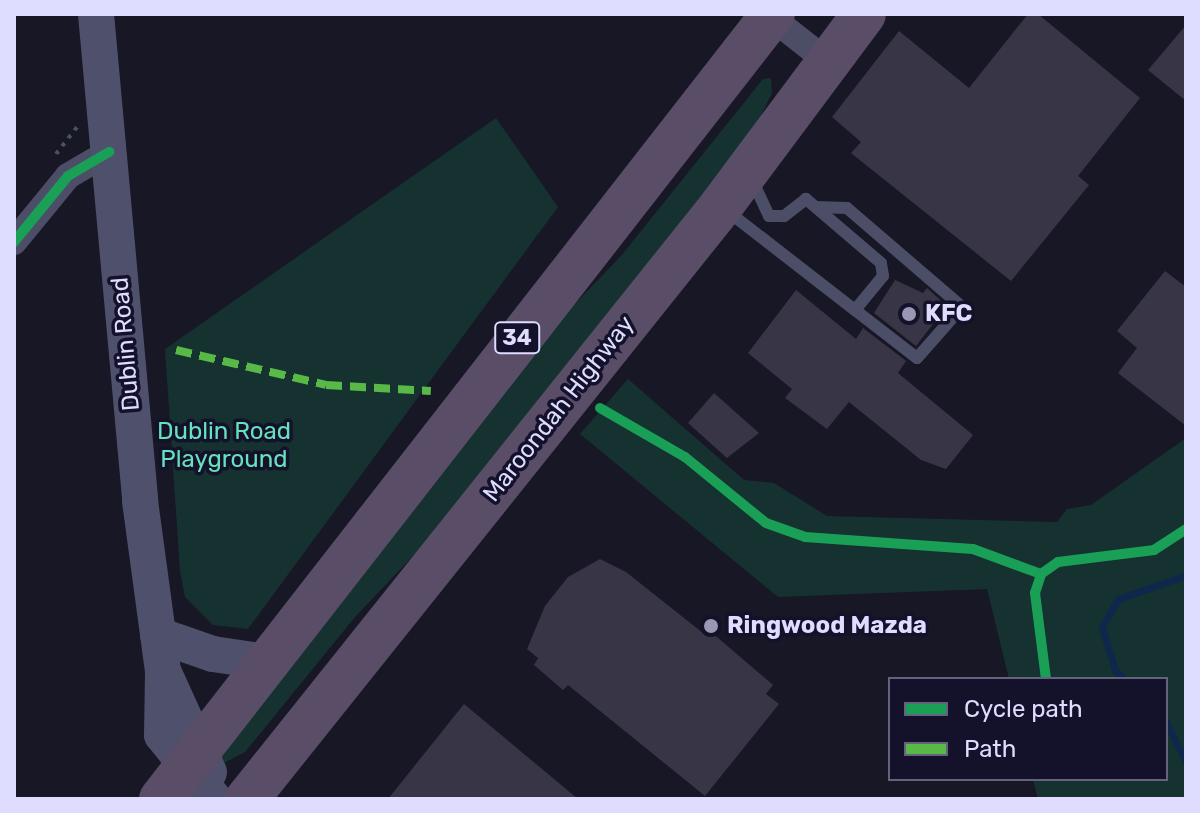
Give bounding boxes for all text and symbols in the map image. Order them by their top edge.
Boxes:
street label: Dublin Road [106,276,146,412]
place label: KFC [925,300,972,328]
marker: KFC [900,305,918,323]
street label: Maroondah Highway [477,310,641,508]
road number: 34 [493,320,541,356]
park label: Dublin Road Playground [157,418,291,474]
place label: Ringwood Mazda [727,612,927,640]
marker: Ringwood Mazda [702,617,720,635]
legend [888,677,1168,781]
text: Cycle path [964,695,1083,723]
text: Path [964,735,1016,763]

